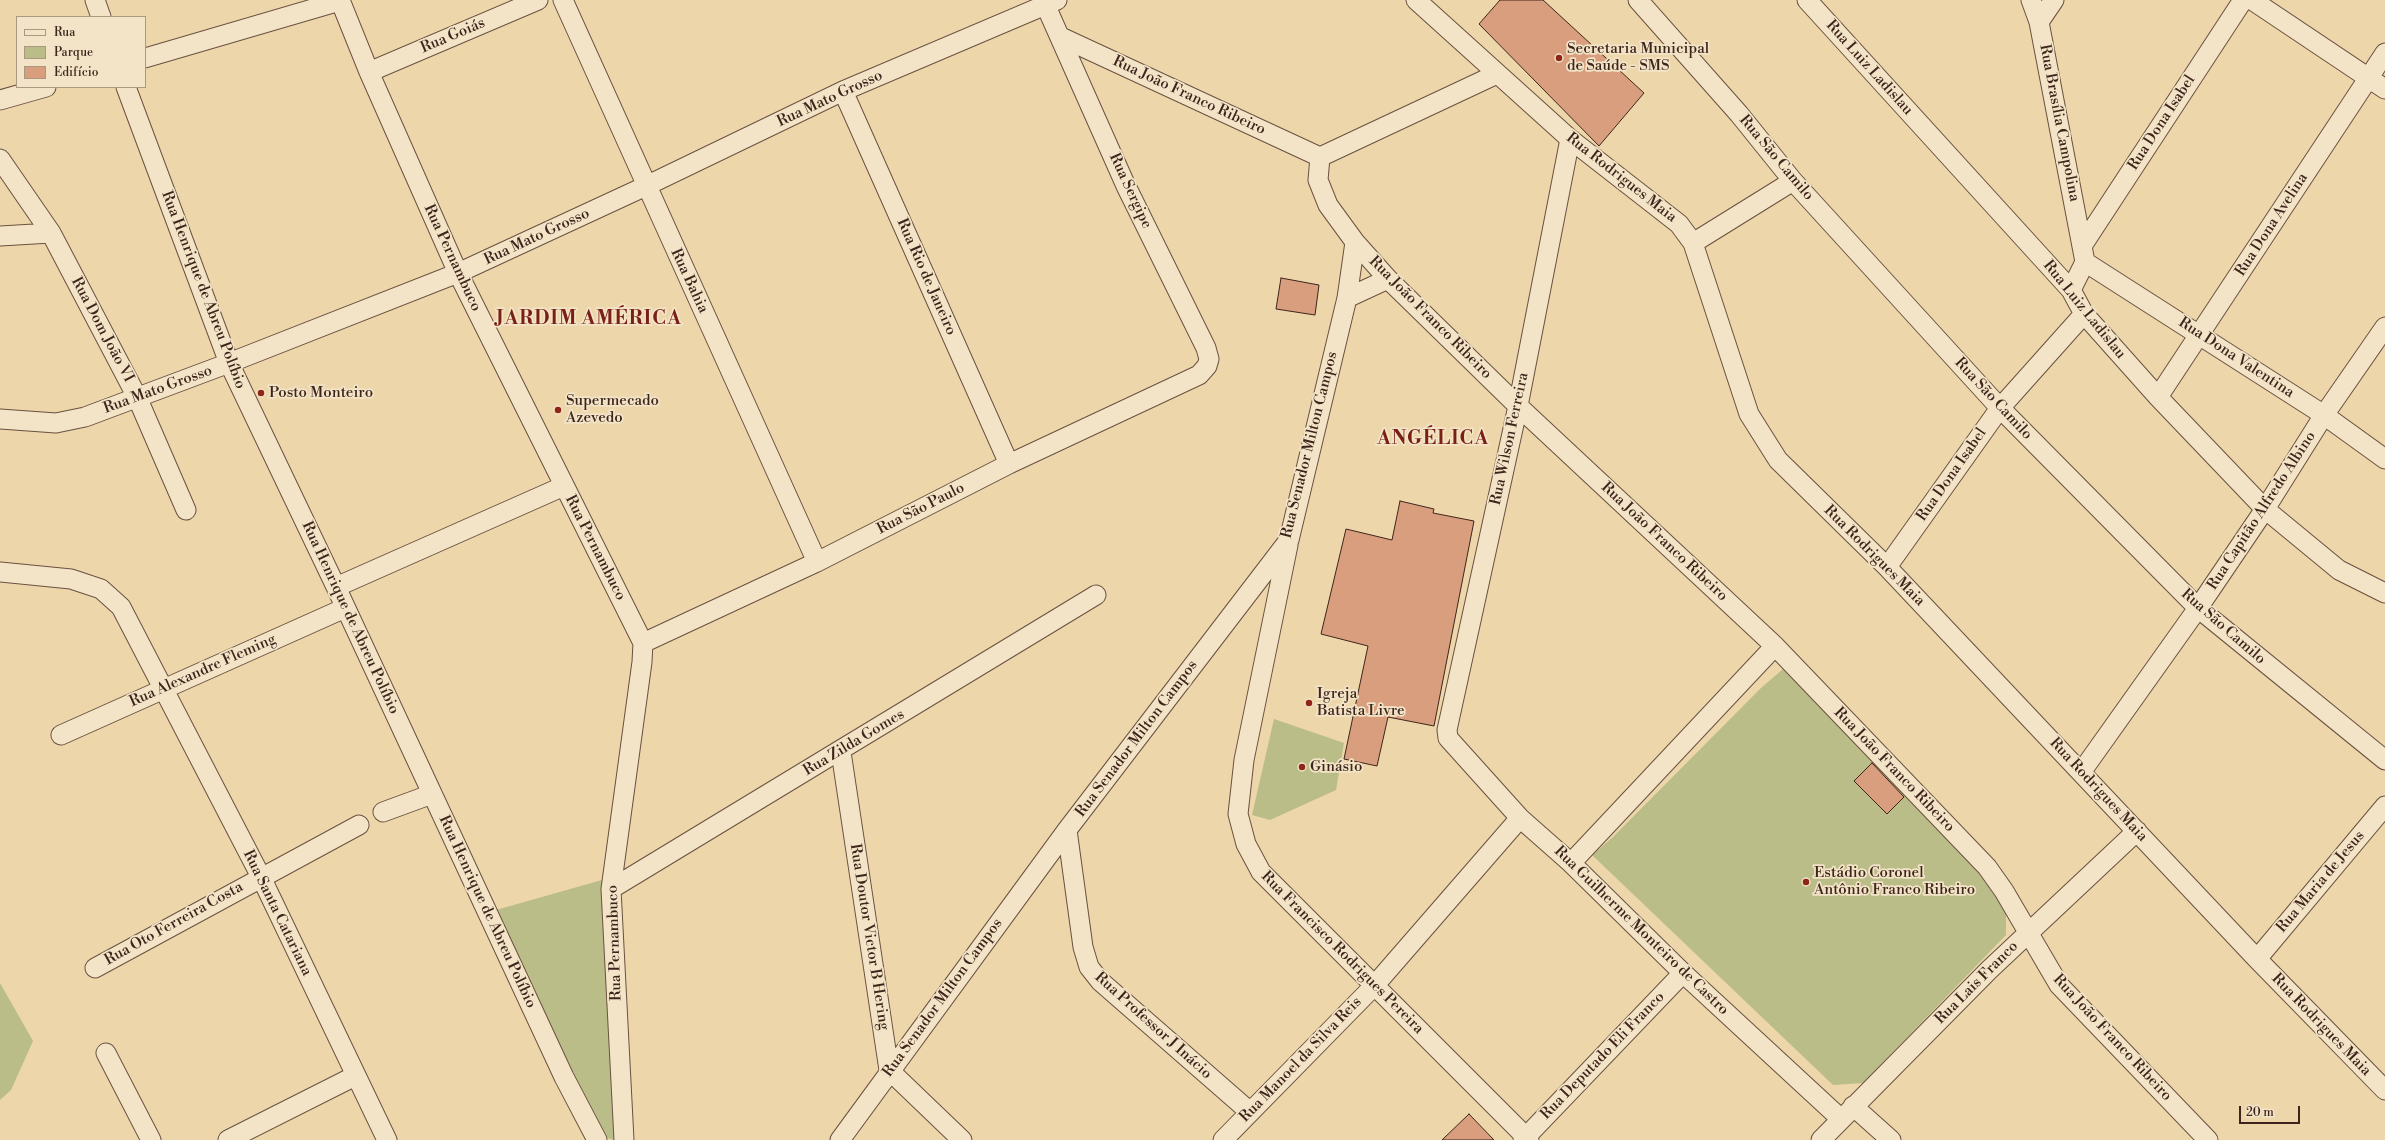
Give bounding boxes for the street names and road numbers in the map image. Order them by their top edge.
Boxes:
street label: Rua Goiás [418,14,488,58]
street label: Rua Luiz Ladislau [1822,17,1916,119]
street label: Rua Brasília Campolina [2035,43,2083,203]
street label: Rua João Franco Ribeiro [1110,53,1268,139]
street label: Rua Mato Grosso [774,67,886,131]
street label: Rua Dona Isabel [2125,72,2199,174]
street label: Rua São Camilo [1735,112,1817,204]
street label: Rua Rodrigues Maia [1562,129,1680,227]
street label: Rua Sergipe [1105,150,1155,232]
street label: Rua Dona Avelina [2232,170,2312,280]
street label: Rua Henrique de Abreu Políbio [157,188,249,392]
street label: Rua Pernambuco [419,202,485,314]
street label: Rua Mato Grosso [481,205,593,269]
street label: Rua Rio de Janeiro [892,216,960,338]
street label: Rua Bahia [666,246,712,316]
street label: Rua João Franco Ribeiro [1365,253,1495,383]
street label: Rua Luiz Ladislau [2039,257,2129,363]
street label: Rua Dom João VI [67,274,137,386]
street label: Rua Dona Valentina [2175,314,2297,402]
street label: Rua Senador Milton Campos [1278,350,1342,540]
street label: Rua São Camilo [1950,354,2036,444]
street label: Rua Mato Grosso [101,362,215,418]
street label: Rua Wilson Ferreira [1487,371,1533,507]
street label: Rua Dona Isabel [1913,425,1991,525]
street label: Rua Capitão Alfredo Albino [2204,428,2320,594]
street label: Rua São Paulo [874,479,968,539]
street label: Rua João Franco Ribeiro [1597,479,1731,605]
street label: Rua Pernambuco [561,492,629,604]
street label: Rua Rodrigues Maia [1820,502,1928,610]
street label: Rua Henrique de Abreu Políbio [297,519,403,717]
street label: Rua São Camilo [2177,585,2269,669]
street label: Rua Alexandre Fleming [127,631,279,711]
street label: Rua Senador Milton Campos [1072,657,1202,821]
street label: Rua João Franco Ribeiro [1830,704,1958,836]
street label: Rua Zilda Gomes [800,706,908,780]
street label: Rua Rodrigues Maia [2045,734,2151,846]
street label: Rua Henrique de Abreu Políbio [434,813,540,1011]
street label: Rua Maria de Jesus [2273,827,2369,937]
street label: Rua Doutor Victor B Hering [845,842,893,1032]
street label: Rua Guilherme Monteiro de Castro [1550,843,1732,1019]
street label: Rua Santa Catariana [239,847,315,979]
street label: Rua Francisco Rodrigues Pereira [1257,868,1427,1038]
street label: Rua Oto Ferreira Costa [102,878,246,970]
street label: Rua Pernambuco [604,885,626,1001]
street label: Rua Senador Milton Campos [879,915,1007,1081]
street label: Rua Lais Franco [1932,938,2022,1028]
street label: Rua Professor J Inácio [1091,969,1215,1083]
street label: Rua Rodrigues Maia [2267,970,2375,1080]
street label: Rua João Franco Ribeiro [2049,971,2175,1105]
street label: Rua Deputado Eli Franco [1537,988,1669,1124]
street label: Rua Manoel da Silva Reis [1236,993,1366,1127]

